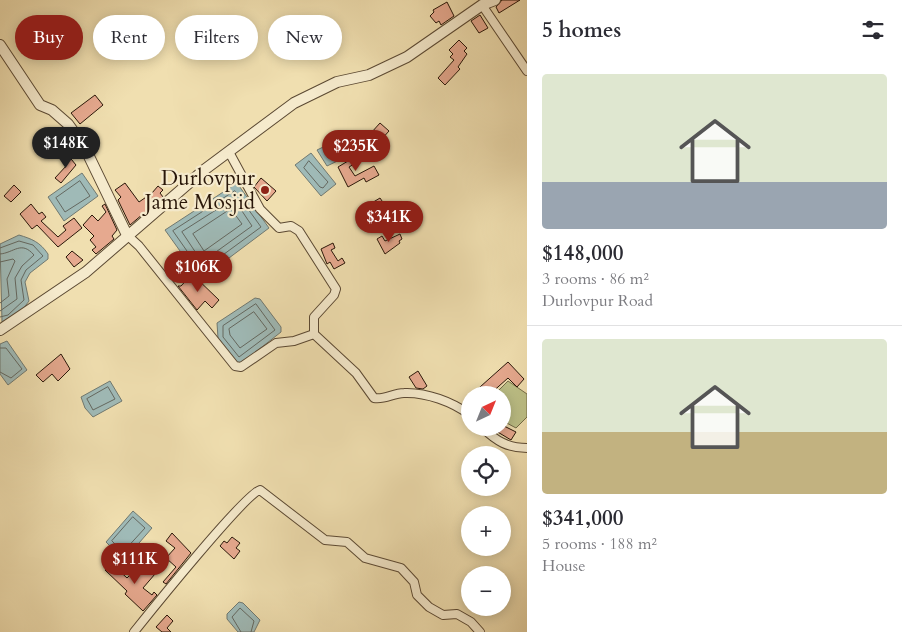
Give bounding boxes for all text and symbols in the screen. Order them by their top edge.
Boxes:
chip: Buy [15,15,83,60]
chip: Rent [93,15,165,60]
chip: Filters [175,15,258,60]
chip: New [268,15,342,60]
text: 5 homes [542,16,621,45]
icon: filters [859,16,887,44]
icon: home [670,106,760,196]
pin: $148K [31,126,101,169]
pin: $235K [321,130,391,172]
text: $148K [43,132,89,154]
text: $235K [333,135,379,157]
place label: Durlovpur Jame Mosjid [142,164,255,217]
marker: Durlovpur Jame Mosjid [259,184,271,196]
pin: $341K [354,200,424,243]
text: $341K [366,206,412,228]
text: $148,000 [542,239,623,268]
pin: $106K [163,250,233,293]
text: $106K [175,256,221,278]
text: 3 rooms · 86 m² [542,268,649,290]
text: Durlovpur Road [542,290,653,312]
icon: home [670,372,760,462]
north arrow [461,386,511,436]
map controls [461,386,511,616]
button: locate [461,446,511,496]
text: $341,000 [542,504,623,533]
button: + [461,506,511,556]
text: 5 rooms · 188 m² [542,533,657,555]
pin: $111K [100,542,170,585]
text: $111K [112,548,158,570]
text: House [542,555,585,577]
button: − [461,566,511,616]

